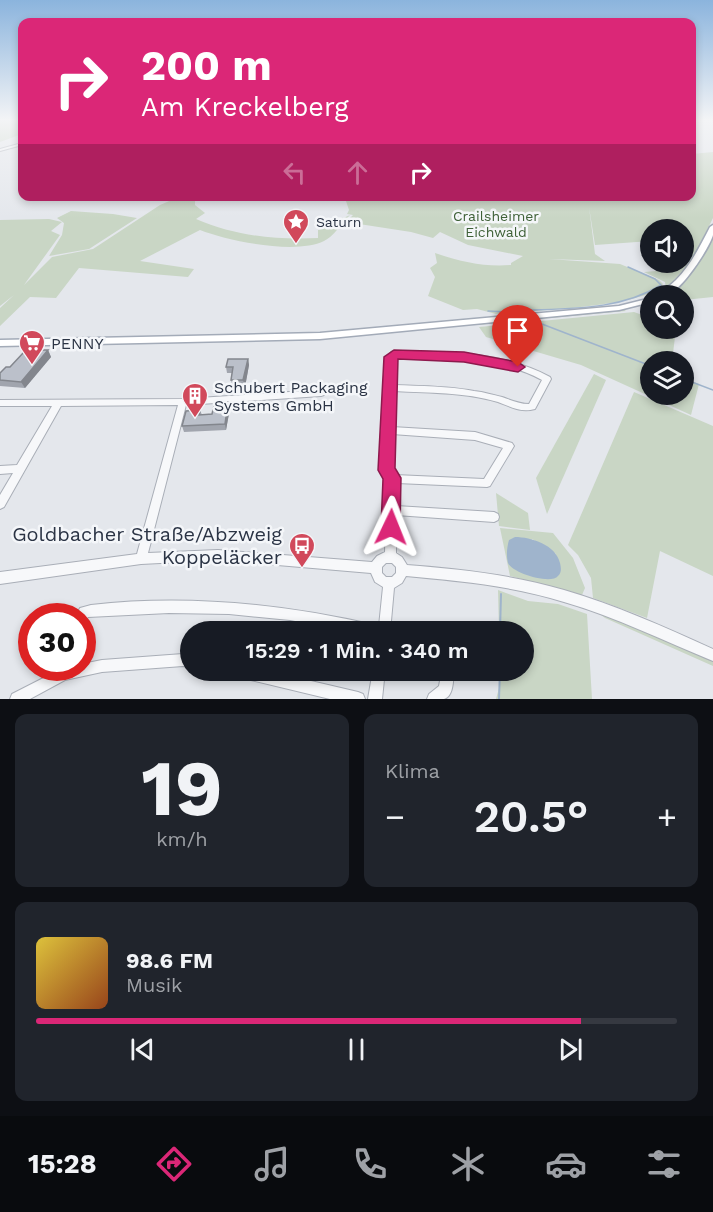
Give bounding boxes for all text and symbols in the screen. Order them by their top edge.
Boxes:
text: 200 m [141,41,272,90]
icon: right [42,42,120,120]
text: Am Kreckelberg [141,91,349,123]
icon: left [278,156,311,189]
icon: ahead [341,156,374,189]
icon: right [404,156,437,189]
place icon: Saturn [281,207,311,245]
park label: Crailsheimer Eichwald [453,208,539,240]
place label: Saturn [316,214,361,230]
map controls [640,219,694,405]
button: sound [640,219,694,273]
button: search [640,285,694,339]
pin [492,305,543,367]
icon: arrive [501,314,534,347]
supermarket icon: PENNY [17,328,47,366]
place label: PENNY [51,334,104,353]
button: layers [640,351,694,405]
place label: Schubert Packaging Systems GmbH [214,378,368,415]
building icon: Schubert Packaging Systems GmbH [180,381,210,419]
position arrow [359,495,423,559]
place label: Goldbacher Straße/Abzweig Koppeläcker [12,522,282,569]
bus stop icon: Goldbacher Straße/Abzweig Koppeläcker [287,531,317,569]
speed limit sign: 30 [18,603,96,681]
text: 15:29 · 1 Min. · 340 m [246,638,468,663]
text: 19 [141,742,223,834]
text: Klima [385,759,440,783]
text: 20.5° [473,790,589,843]
text: − [385,797,405,836]
text: + [657,797,677,836]
text: km/h [156,827,208,851]
text: 98.6 FM [126,948,213,973]
text: Musik [126,973,182,997]
icon: previous [126,1033,159,1066]
icon: pause [340,1033,373,1066]
icon: next [554,1033,587,1066]
icon: directions [153,1143,195,1185]
icon: music [251,1143,293,1185]
icon: phone [349,1143,391,1185]
icon: climate [447,1143,489,1185]
icon: car [545,1143,587,1185]
icon: filters [643,1143,685,1185]
text: 15:28 [28,1148,97,1180]

